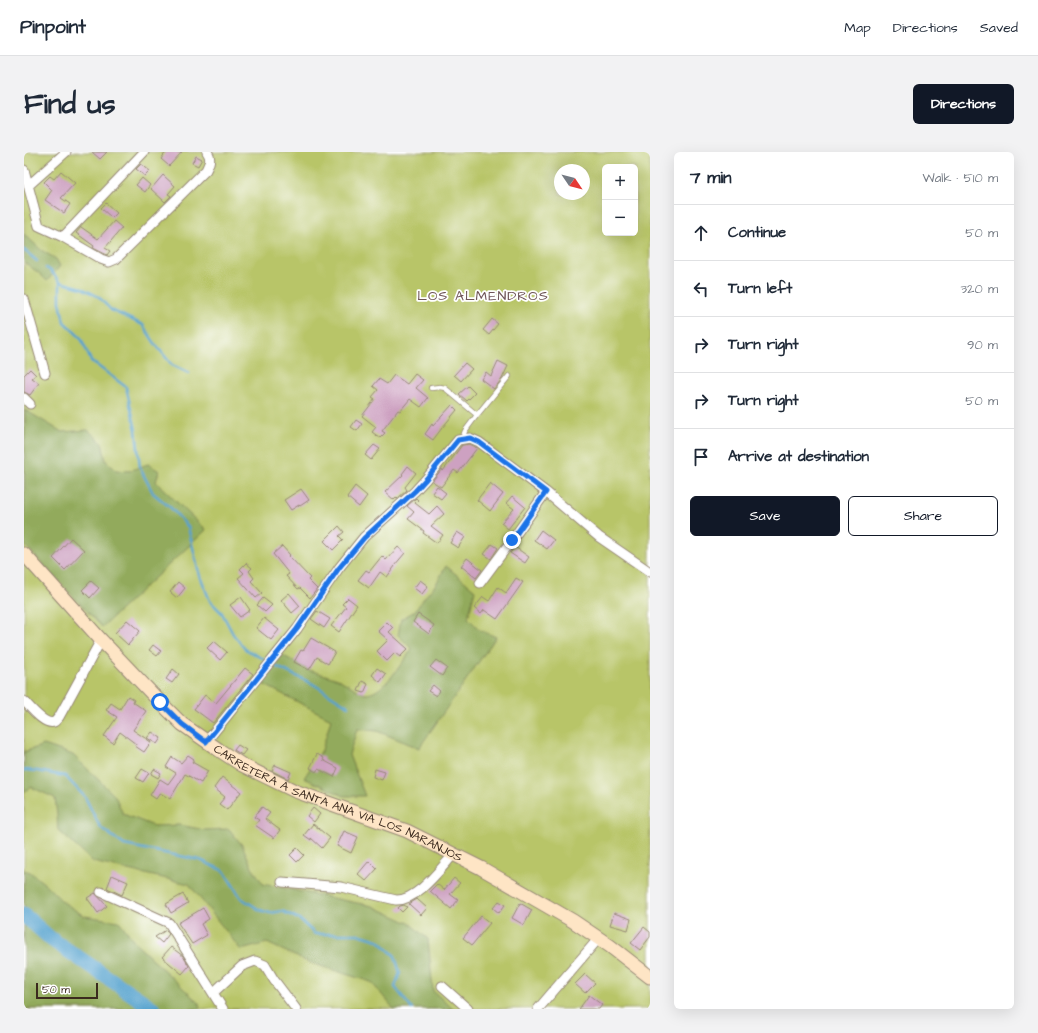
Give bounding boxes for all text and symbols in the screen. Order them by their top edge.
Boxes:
text: Pinpoint [20,14,86,41]
text: Map [844,18,871,38]
text: Directions [893,18,958,38]
text: Saved [980,18,1018,38]
button: Directions [913,84,1014,124]
text: Find us [24,85,115,124]
north arrow [554,164,590,200]
map controls [602,164,638,236]
button: + [602,164,638,200]
text: 7 min [690,166,732,190]
text: Walk · 510 m [923,169,998,187]
button: − [602,200,638,236]
icon: ahead [690,222,712,244]
text: Continue [728,222,786,243]
text: 50 m [965,224,998,242]
icon: left [690,278,712,300]
text: Turn left [728,278,792,299]
text: 320 m [960,280,998,298]
district label: LOS ALMENDROS [417,286,549,306]
icon: right [690,334,712,356]
text: Turn right [728,334,799,355]
text: 90 m [967,336,998,354]
icon: right [690,390,712,412]
text: Turn right [728,390,799,411]
text: 50 m [965,392,998,410]
icon: arrive [690,446,712,468]
text: Arrive at destination [728,446,869,467]
button: Save [690,496,840,536]
button: Share [848,496,998,536]
route end [503,531,521,549]
route start [151,693,169,711]
street label: CARRETERA A SANTA ANA VIA LOS NARANJOS [210,741,465,866]
scale bar [36,981,98,1000]
text: 50 m [42,982,70,997]

